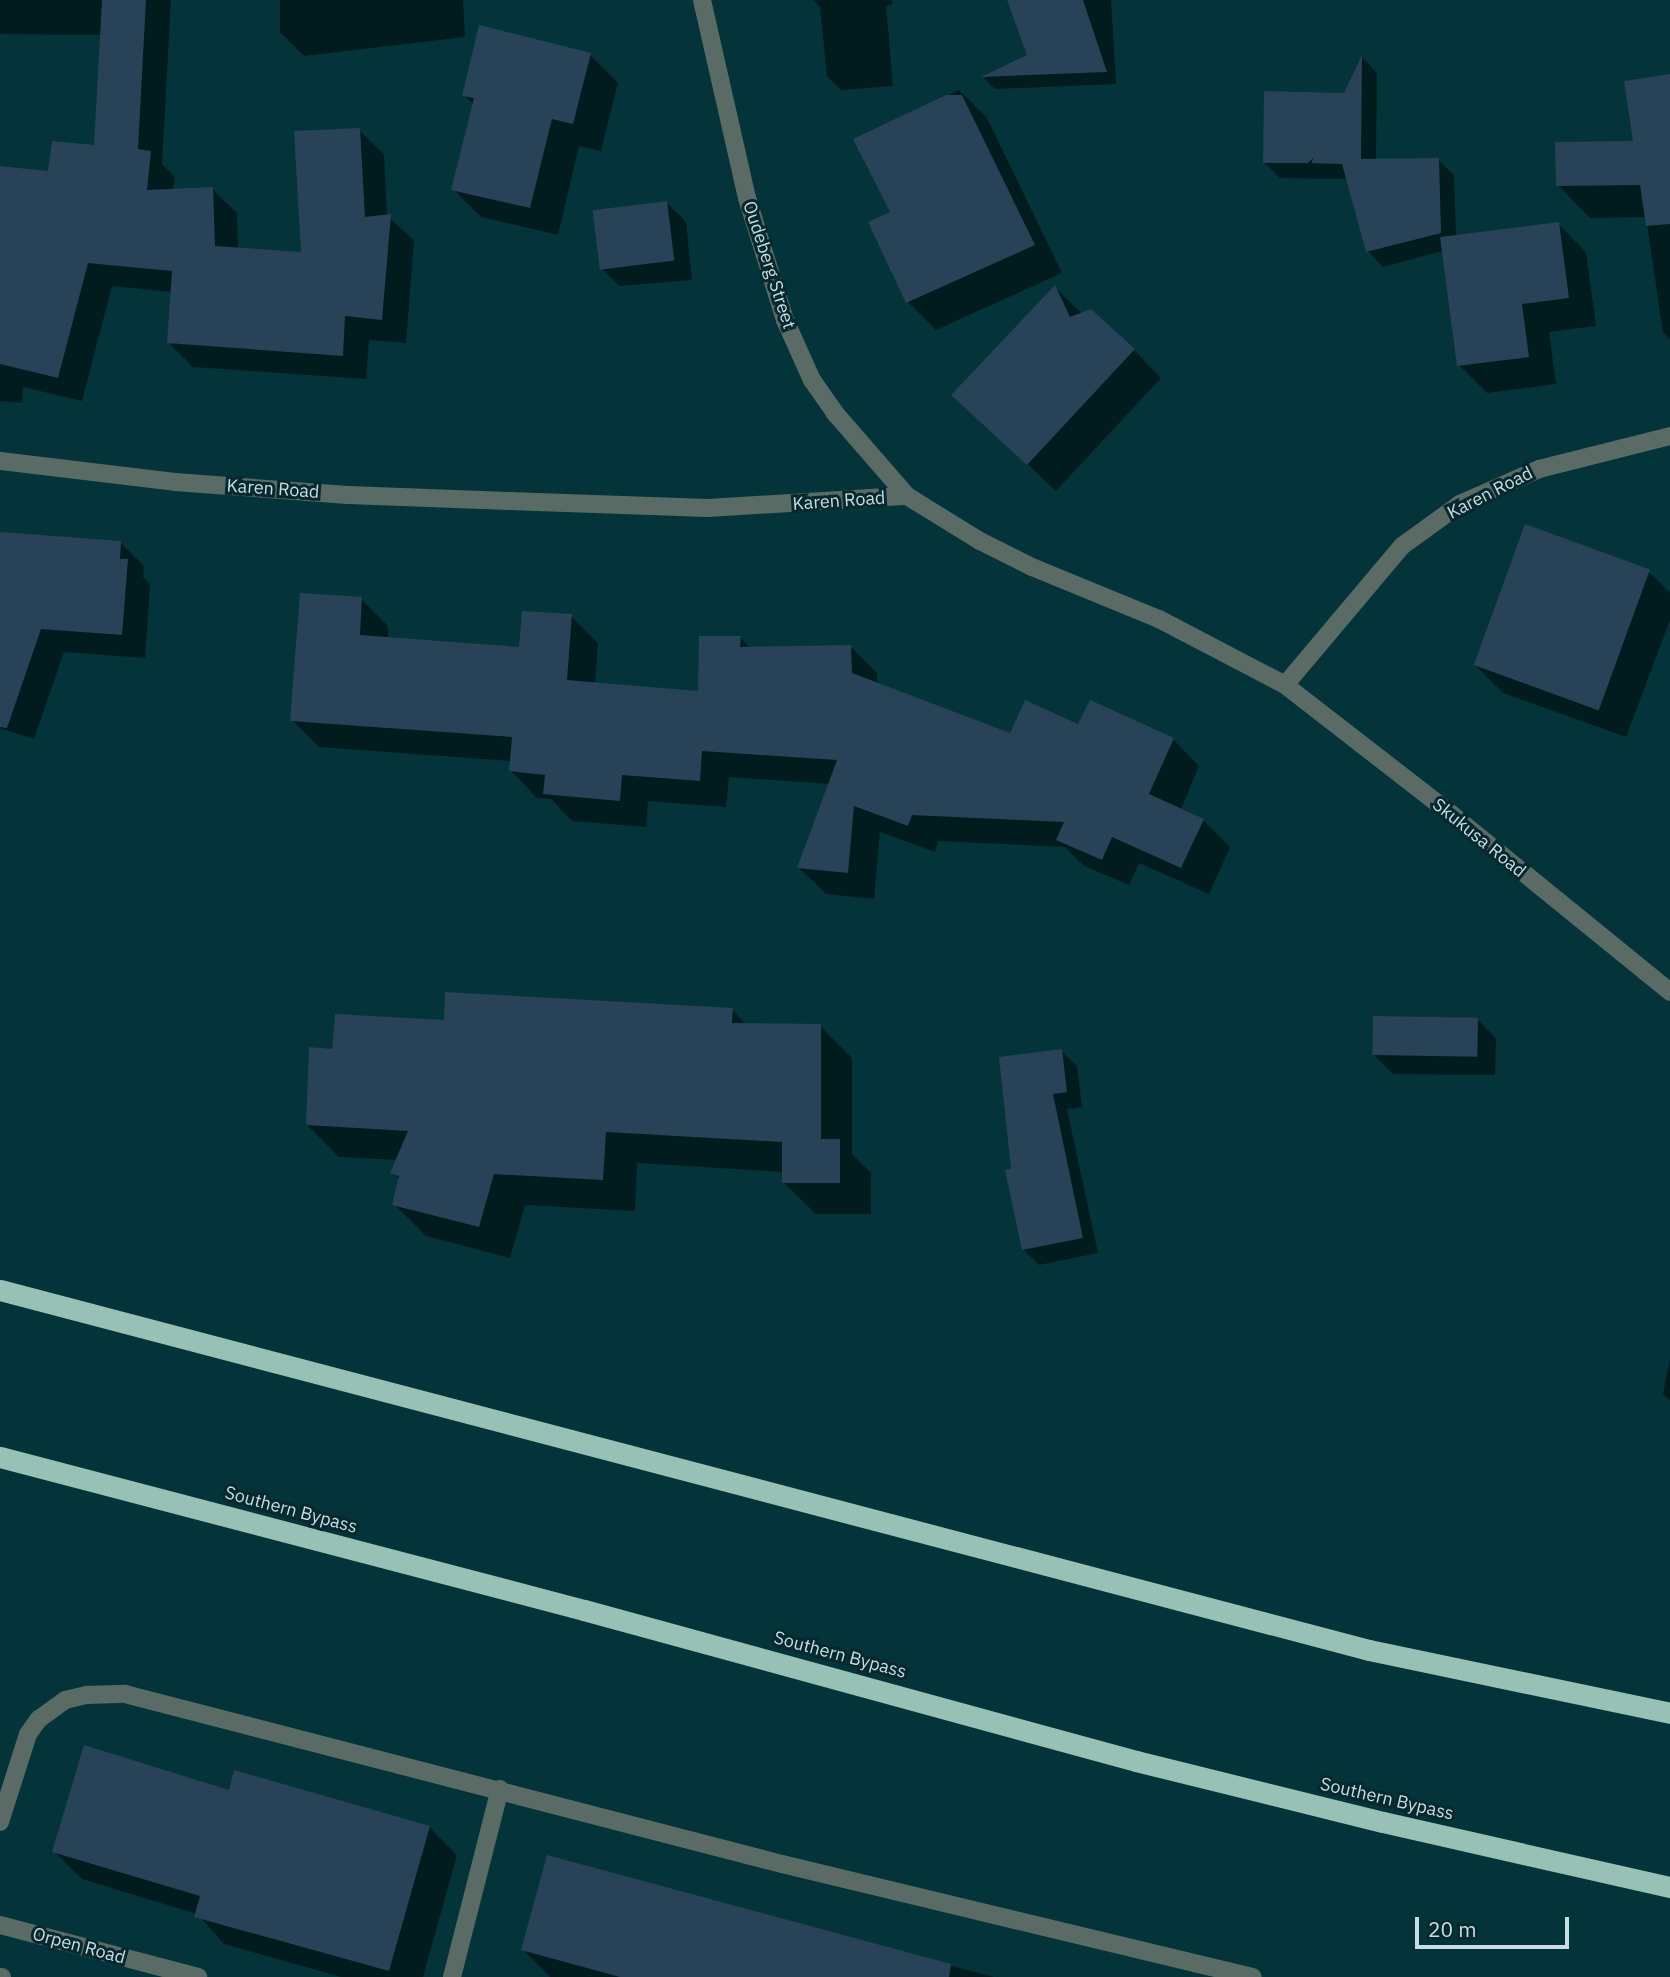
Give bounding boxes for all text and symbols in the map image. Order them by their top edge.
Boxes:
street label: Oudeberg Street [738,198,800,332]
street label: Karen Road [1444,462,1536,524]
street label: Karen Road [226,475,320,503]
street label: Karen Road [792,487,886,515]
street label: Skukusa Road [1428,794,1530,882]
street label: Southern Bypass [222,1482,360,1538]
street label: Southern Bypass [771,1627,909,1683]
street label: Southern Bypass [1318,1773,1456,1825]
scale bar [1418,1904,1572,1948]
text: 20 m [1428,1915,1477,1943]
street label: Orpen Road [30,1923,128,1969]

